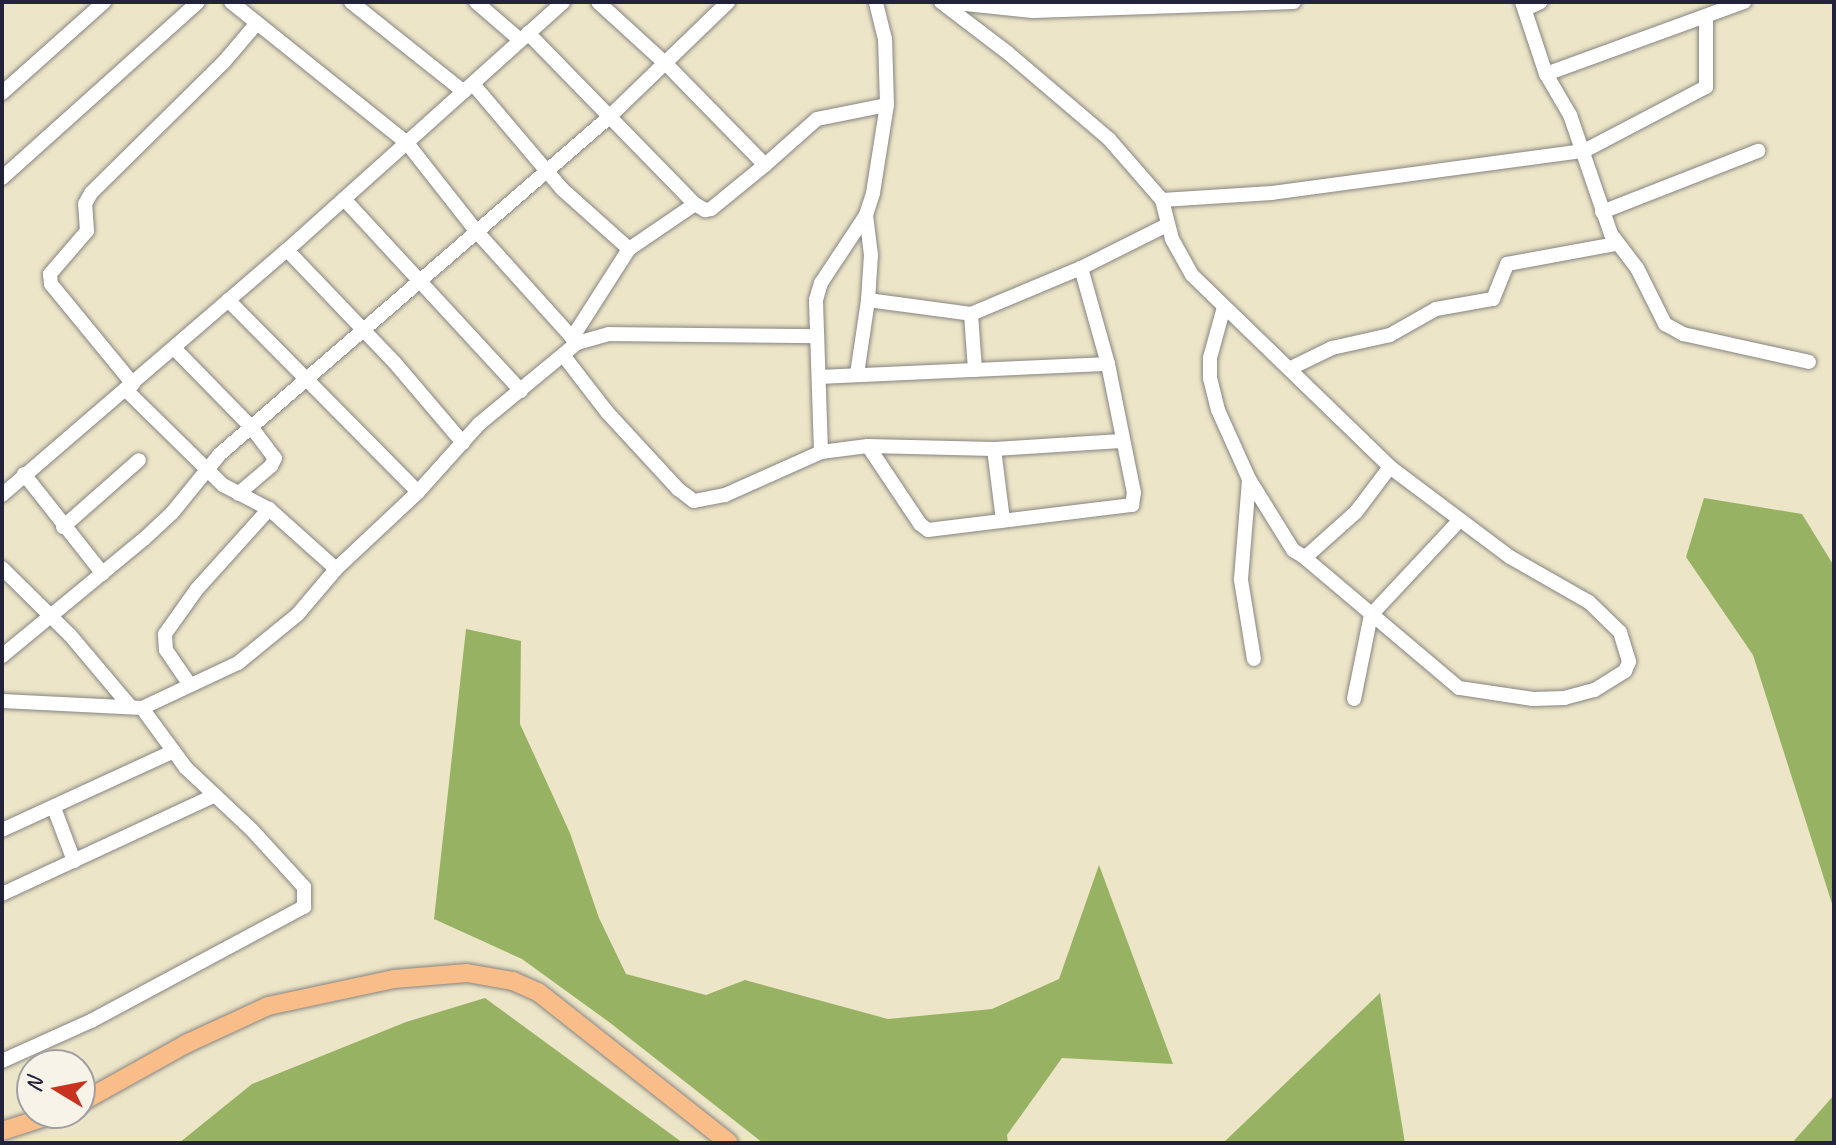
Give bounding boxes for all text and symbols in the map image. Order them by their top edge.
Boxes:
north arrow [16,1049,96,1129]
text: N [19,1076,49,1094]

